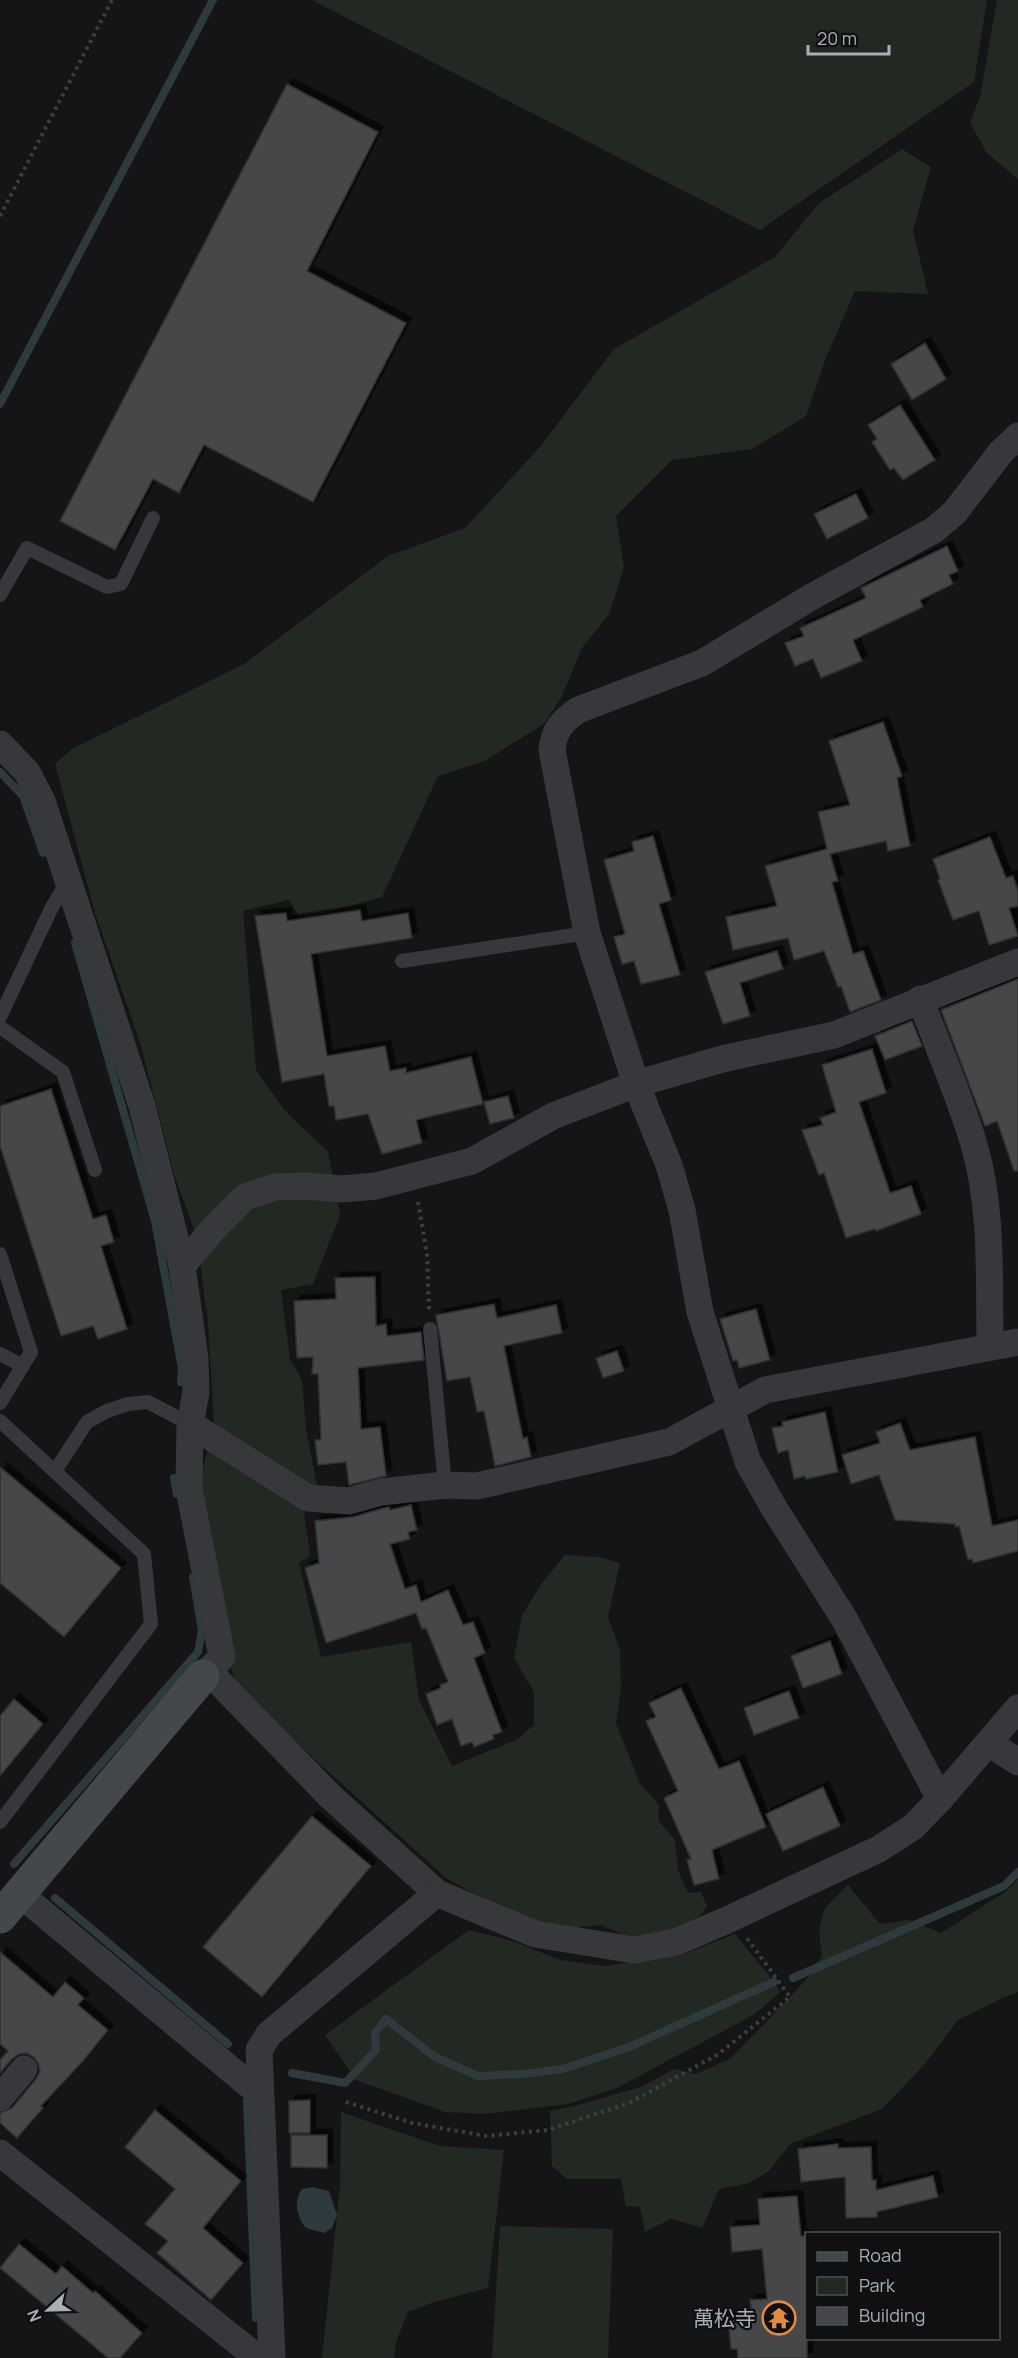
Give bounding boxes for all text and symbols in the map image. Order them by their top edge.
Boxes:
scale bar [808,18,889,56]
text: 20 m [817,26,857,50]
legend [805,2232,1000,2340]
text: Road [859,2243,902,2267]
text: Park [859,2273,896,2297]
north arrow [18,2280,78,2340]
temple icon: 萬松寺 [761,2300,797,2336]
text: Building [859,2303,925,2327]
place label: 萬松寺 [693,2304,756,2332]
text: N [22,2306,46,2325]

